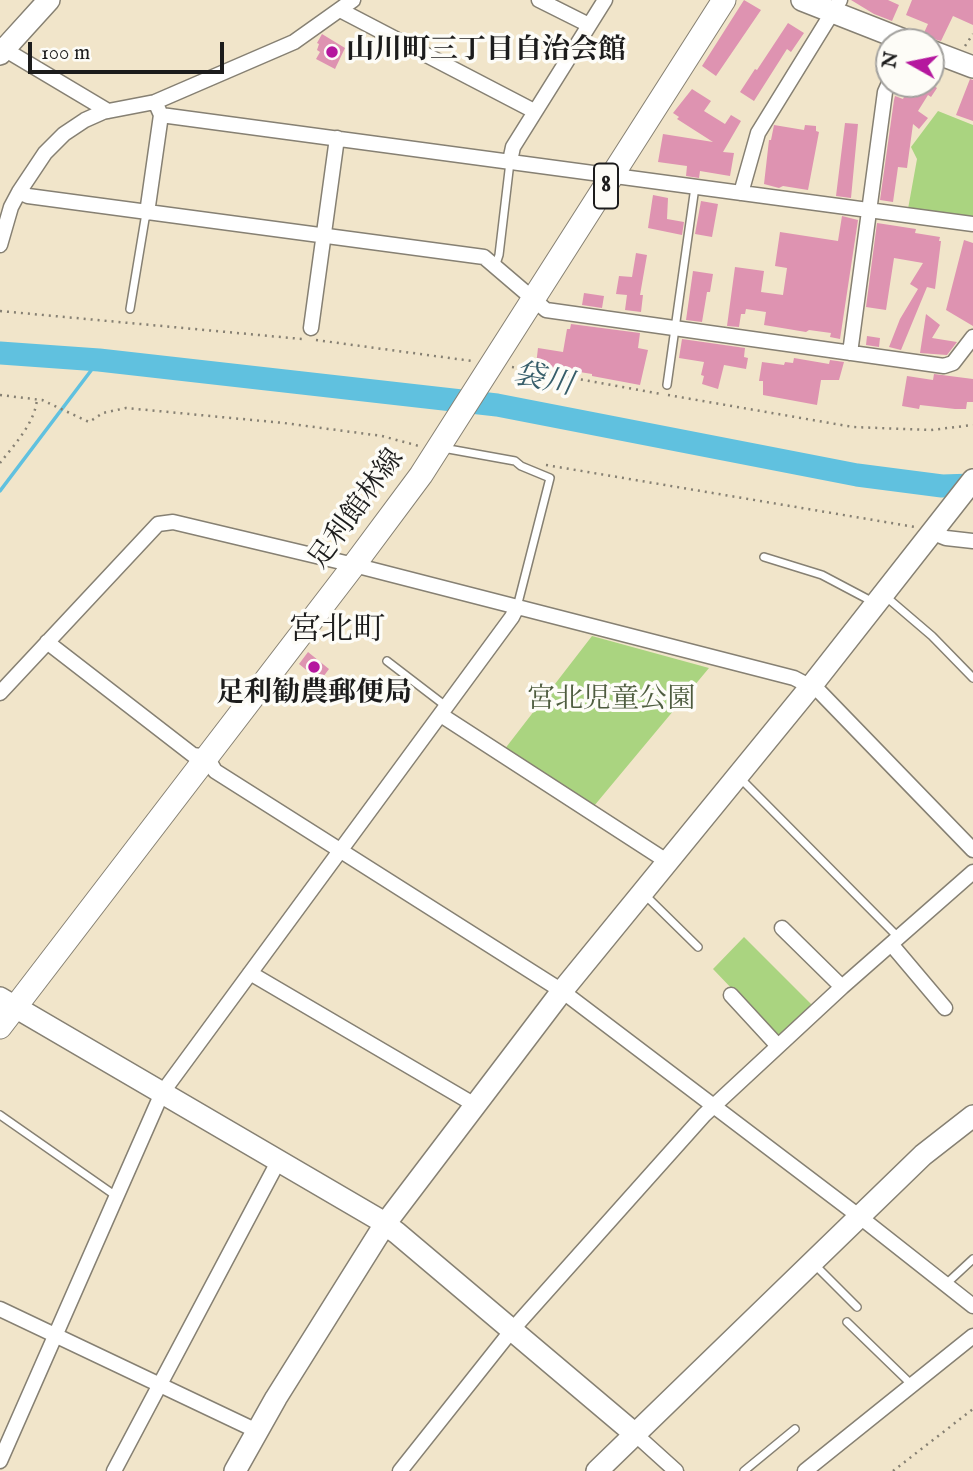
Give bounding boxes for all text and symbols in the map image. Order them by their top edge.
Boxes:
scale bar [32,28,228,72]
north arrow [875,28,945,98]
place label: 山川町三丁目自治会館 [346,35,626,69]
text: 100 m [41,40,90,67]
marker: 山川町三丁目自治会館 [324,44,340,60]
text: N [878,50,904,70]
road number: 8 [594,164,618,209]
water label: 袋川 [510,359,576,405]
street label: 足利館林線 [303,443,413,577]
district label: 宮北町 [289,613,385,651]
marker: 足利勧農郵便局 [306,659,322,675]
place label: 足利勧農郵便局 [216,678,412,712]
park label: 宮北児童公園 [527,684,695,718]

